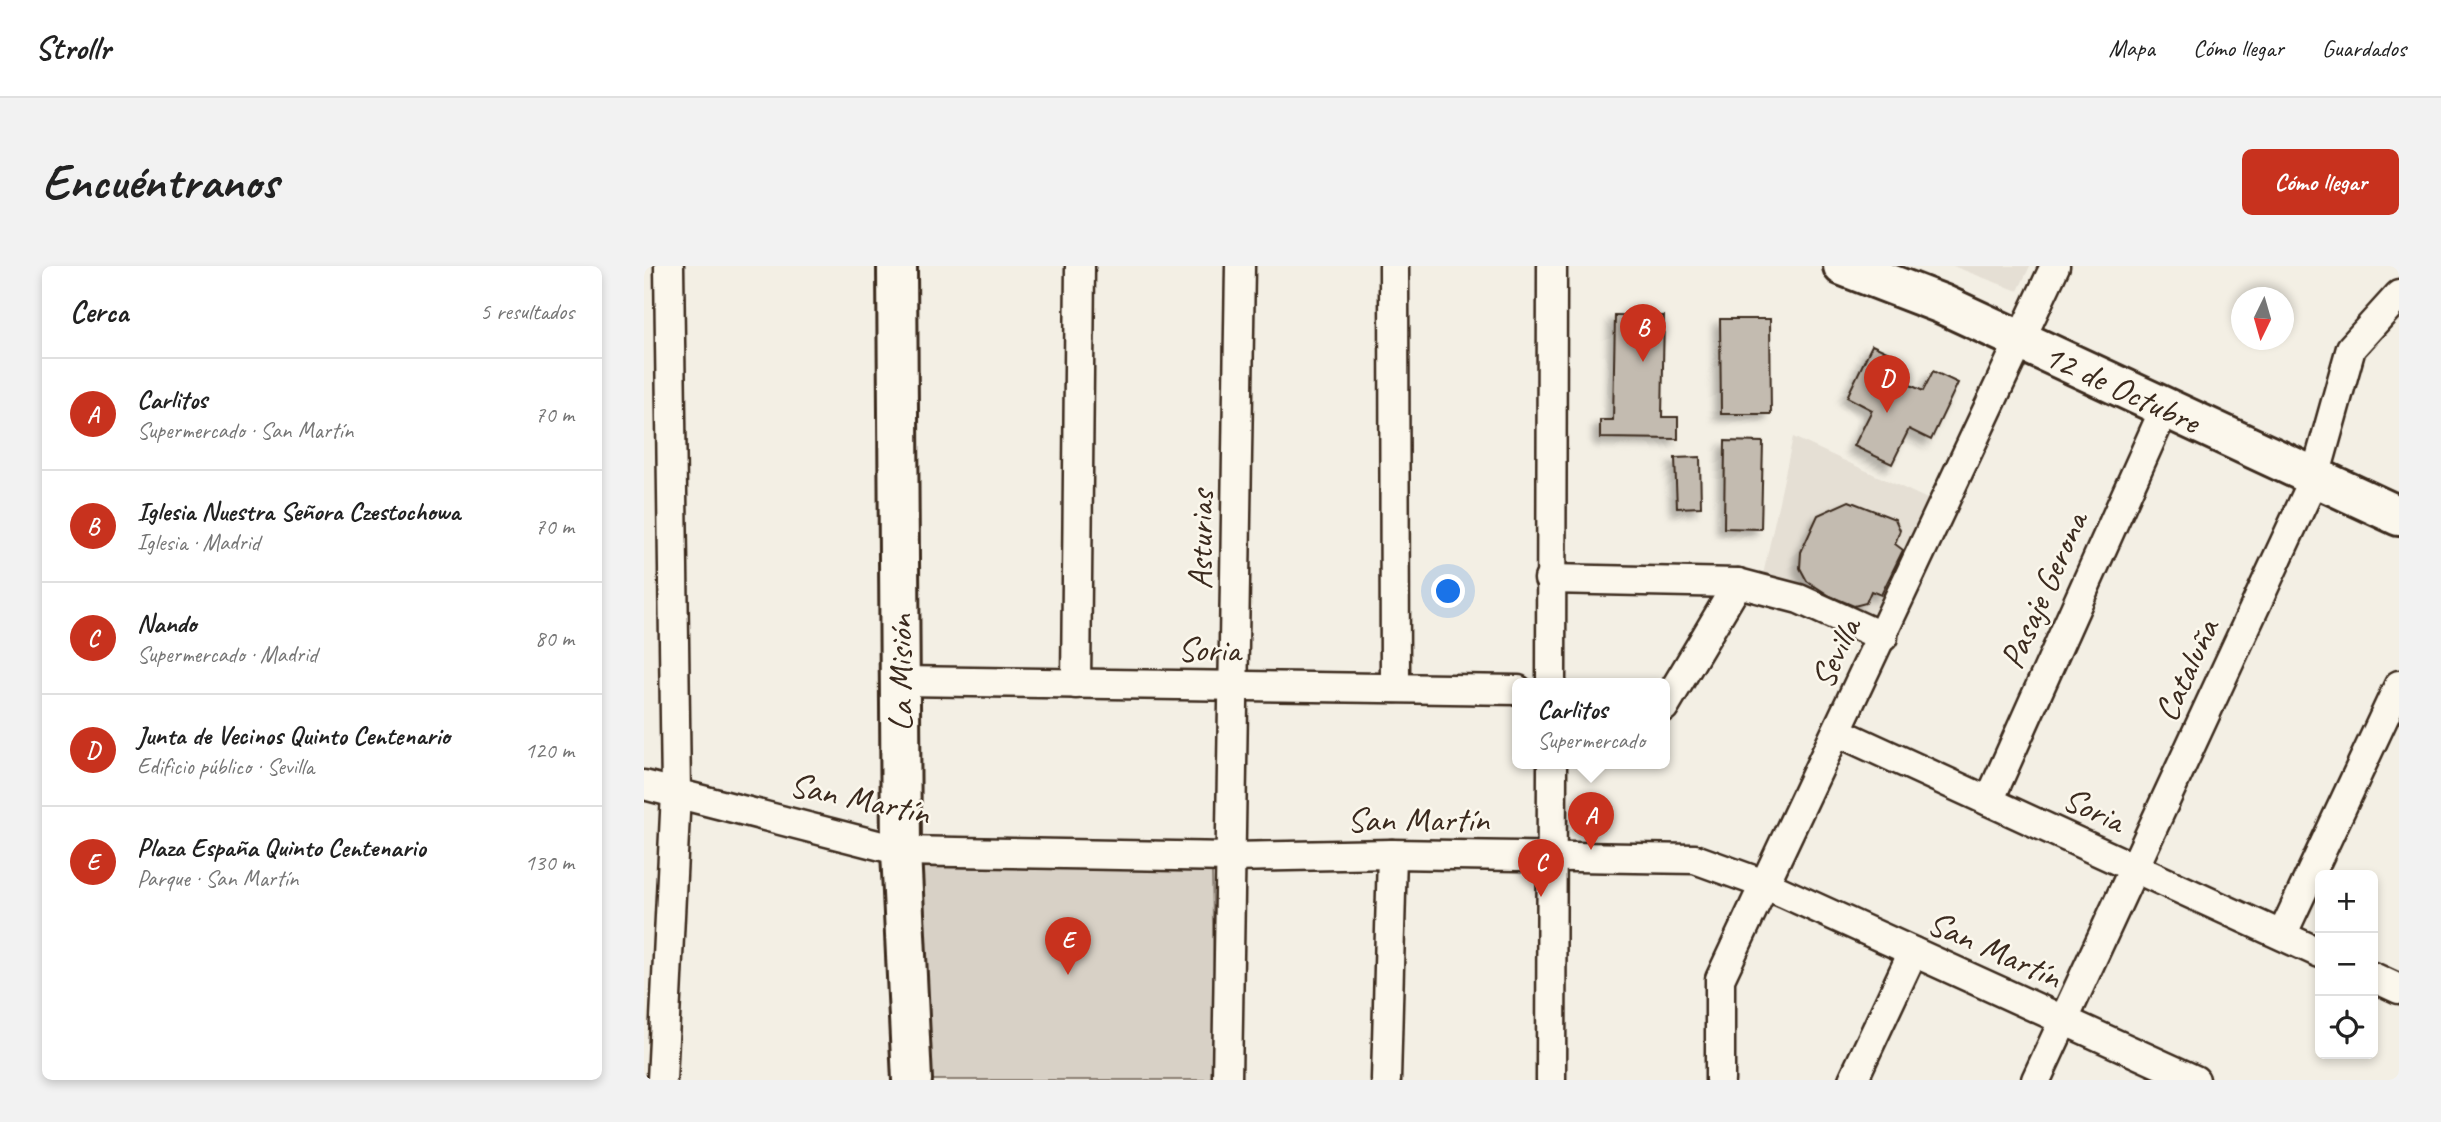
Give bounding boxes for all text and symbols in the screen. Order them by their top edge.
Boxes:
text: Strollr [35,27,110,69]
text: Mapa [2108,33,2155,63]
text: Cómo llegar [2193,33,2284,63]
text: Guardados [2322,33,2406,63]
button: Cómo llegar [2242,149,2399,215]
text: Encuéntranos [42,151,278,213]
north arrow [2231,287,2294,350]
text: Cerca [70,293,128,331]
text: 5 resultados [480,297,574,326]
pin: B [1620,304,1666,362]
street label: 12 de Octubre [2037,333,2209,445]
pin: D [1864,355,1910,413]
text: Carlitos [137,383,207,416]
text: A [87,400,99,429]
text: 70 m [535,400,574,429]
text: Supermercado · San Martín [137,416,353,445]
street label: Asturias [1177,487,1224,590]
text: Iglesia Nuestra Señora Czestochowa [137,495,460,528]
street label: Pasaje Gerona [1989,503,2099,675]
text: B [87,512,99,541]
text: 70 m [535,512,574,541]
text: Iglesia · Madrid [137,528,260,557]
your location [1431,574,1465,608]
text: Nando [137,607,197,640]
street label: Sevilla [1800,609,1872,695]
street label: Cataluña [2143,610,2231,728]
street label: La Misión [878,613,923,732]
text: C [88,624,98,653]
text: 80 m [535,624,574,653]
street label: Soria [1177,626,1243,673]
text: Supermercado · Madrid [137,640,317,669]
popup [1512,678,1670,769]
text: Carlitos [1537,693,1607,726]
text: Junta de Vecinos Quinto Centenario [137,719,450,752]
text: Supermercado [1537,726,1645,755]
text: D [86,736,100,765]
text: 120 m [525,736,574,765]
text: Edificio público · Sevilla [137,752,314,781]
street label: San Martín [786,762,935,836]
street label: Soria [2056,776,2134,844]
pin: A [1568,792,1614,850]
street label: San Martín [1347,797,1490,842]
text: Plaza España Quinto Centenario [137,831,426,864]
pin: C [1518,839,1564,897]
text: E [87,848,99,877]
text: 130 m [525,848,574,877]
text: Parque · San Martín [137,864,298,893]
map controls [2315,870,2378,1059]
button: + [2315,870,2378,933]
street label: San Martín [1921,900,2070,999]
pin: E [1045,917,1091,975]
button: − [2315,933,2378,996]
button: locate [2315,996,2378,1059]

